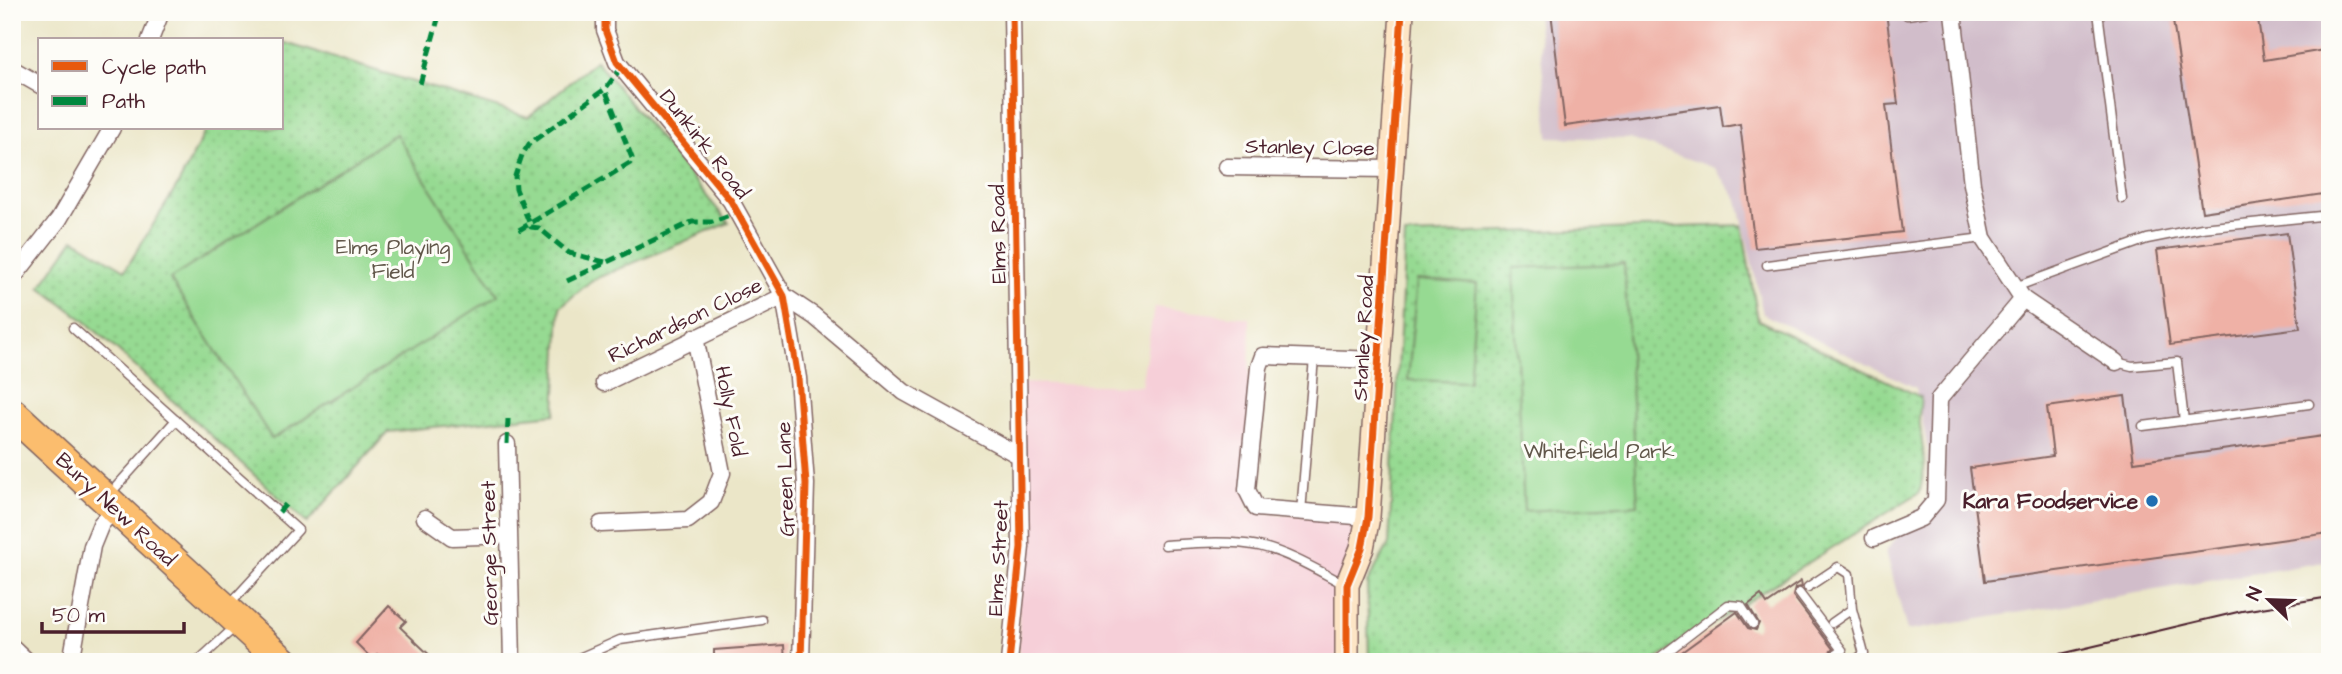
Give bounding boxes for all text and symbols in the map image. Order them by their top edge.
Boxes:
legend [38,38,284,130]
text: Cycle path [102,53,207,84]
street label: Dunkirk Road [653,83,757,205]
text: Path [102,87,146,116]
street label: Stanley Close [1245,132,1375,165]
street label: Elms Road [983,184,1014,284]
park label: Elms Playing Field [336,233,450,286]
street label: Richardson Close [603,271,767,370]
street label: Stanley Road [1346,274,1383,402]
street label: Holly Fold [706,363,754,459]
street label: Green Lane [769,421,802,537]
park label: Whitefield Park [1523,437,1675,466]
street label: Bury New Road [48,446,182,575]
street label: George Street [474,480,507,626]
place label: Kara Foodservice [1963,487,2139,516]
marker: Kara Foodservice [2144,493,2160,509]
street label: Elms Street [981,499,1016,617]
north arrow [2234,566,2304,636]
text: N [2240,583,2270,605]
scale bar [42,590,184,634]
text: 50 m [52,601,106,630]

